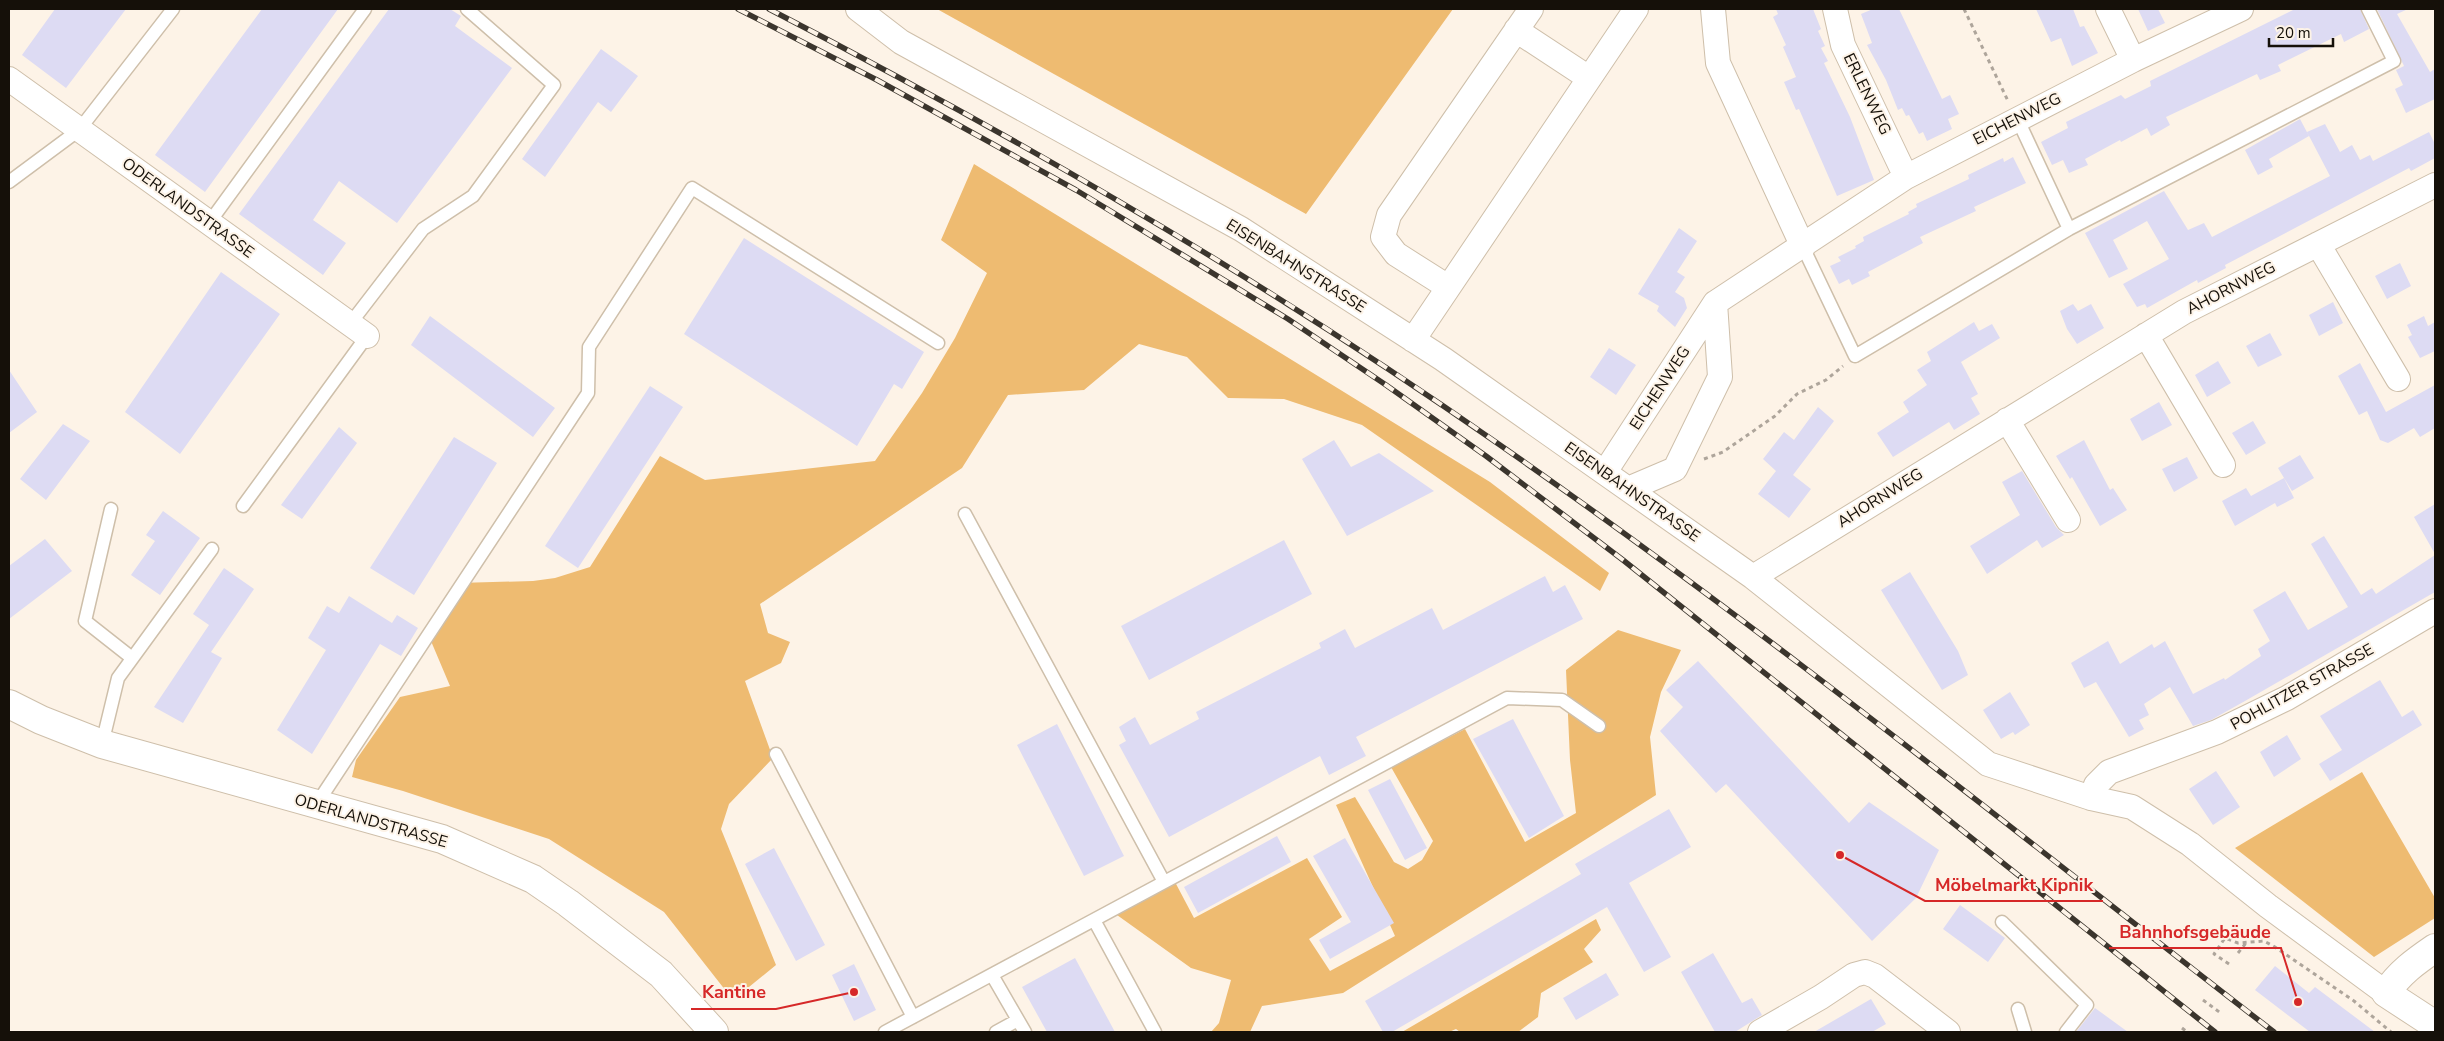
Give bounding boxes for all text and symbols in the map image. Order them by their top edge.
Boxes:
scale bar [2269,15,2333,47]
text: 20 m [2276,23,2311,43]
street label: ERLENWEG [1838,49,1896,139]
street label: EICHENWEG [1969,87,2065,151]
street label: ODERLANDSTRASSE [118,153,258,263]
street label: EISENBAHNSTRASSE [1222,214,1370,318]
street label: AHORNWEG [2183,256,2279,320]
street label: EICHENWEG [1625,342,1695,434]
street label: EISENBAHNSTRASSE [1560,437,1704,547]
street label: AHORNWEG [1833,463,1927,533]
street label: POHLITZER STRASSE [2226,638,2378,736]
street label: ODERLANDSTRASSE [292,789,450,853]
callout: Möbelmarkt Kipnik [1925,868,2103,901]
text: Möbelmarkt Kipnik [1935,873,2093,897]
callout: Bahnhofsgebäude [2109,915,2281,948]
text: Bahnhofsgebäude [2119,920,2271,944]
callout: Kantine [691,976,776,1009]
text: Kantine [702,980,766,1004]

